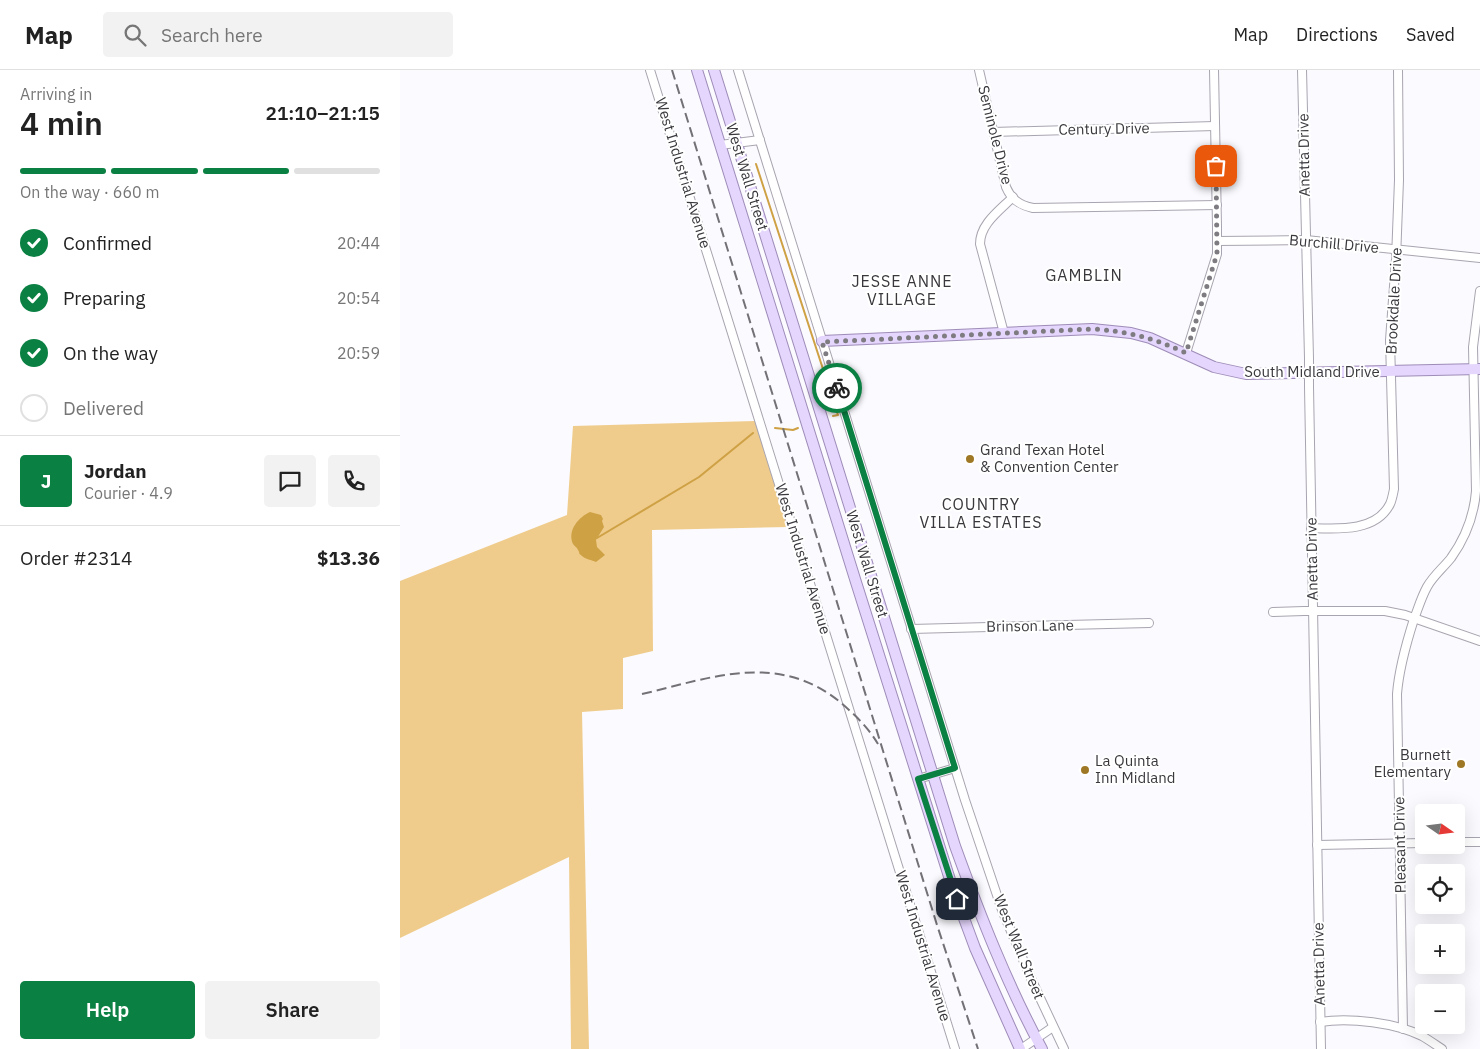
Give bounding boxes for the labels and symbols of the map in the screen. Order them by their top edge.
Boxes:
street label: Seminole Drive [974,83,1017,186]
street label: West Industrial Avenue [652,95,715,250]
street label: Anetta Drive [1293,113,1314,197]
street label: Century Drive [1058,118,1150,139]
street label: West Wall Street [722,121,773,233]
pin [1195,145,1237,187]
street label: Burchill Drive [1288,230,1380,257]
street label: Brookdale Drive [1381,247,1406,355]
district label: GAMBLIN [1045,265,1123,285]
district label: JESSE ANNE VILLAGE [851,271,953,309]
street label: South Midland Drive [1244,362,1380,381]
courier [812,363,862,413]
place label: Grand Texan Hotel & Convention Center [980,440,1119,476]
marker: Grand Texan Hotel & Convention Center [964,453,976,465]
street label: West Industrial Avenue [772,481,835,636]
district label: COUNTRY VILLA ESTATES [919,494,1043,532]
street label: West Wall Street [842,508,893,620]
street label: Anetta Drive [1301,517,1322,601]
street label: Brinson Lane [986,615,1074,636]
place label: Burnett Elementary [1374,745,1452,781]
place label: La Quinta Inn Midland [1095,751,1176,787]
marker: Burnett Elementary [1455,758,1467,770]
marker: La Quinta Inn Midland [1079,764,1091,776]
street label: Pleasant Drive [1389,796,1410,894]
north arrow [1415,804,1465,854]
street label: West Industrial Avenue [892,868,955,1023]
pin [936,878,978,920]
street label: West Wall Street [990,892,1049,1002]
street label: Anetta Drive [1308,922,1329,1006]

